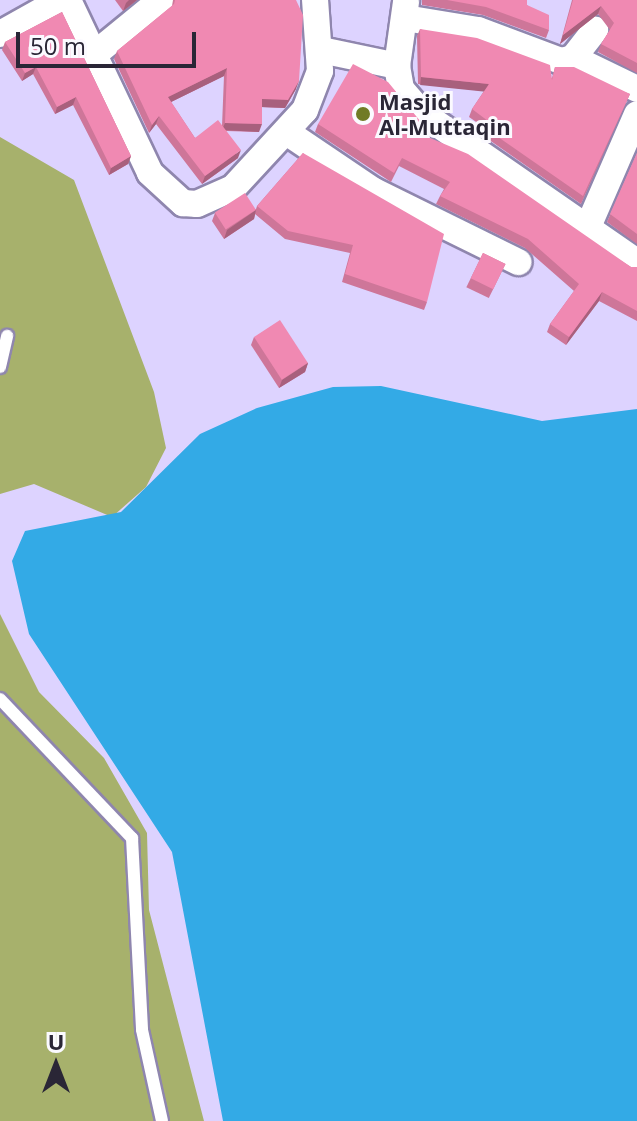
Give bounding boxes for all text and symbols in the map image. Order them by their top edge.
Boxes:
scale bar [20,16,200,66]
text: 50 m [30,29,86,62]
place label: Masjid Al-Muttaqin [379,88,511,140]
marker: Masjid Al-Muttaqin [354,105,372,123]
north arrow [16,1025,96,1105]
text: U [48,1026,64,1056]

